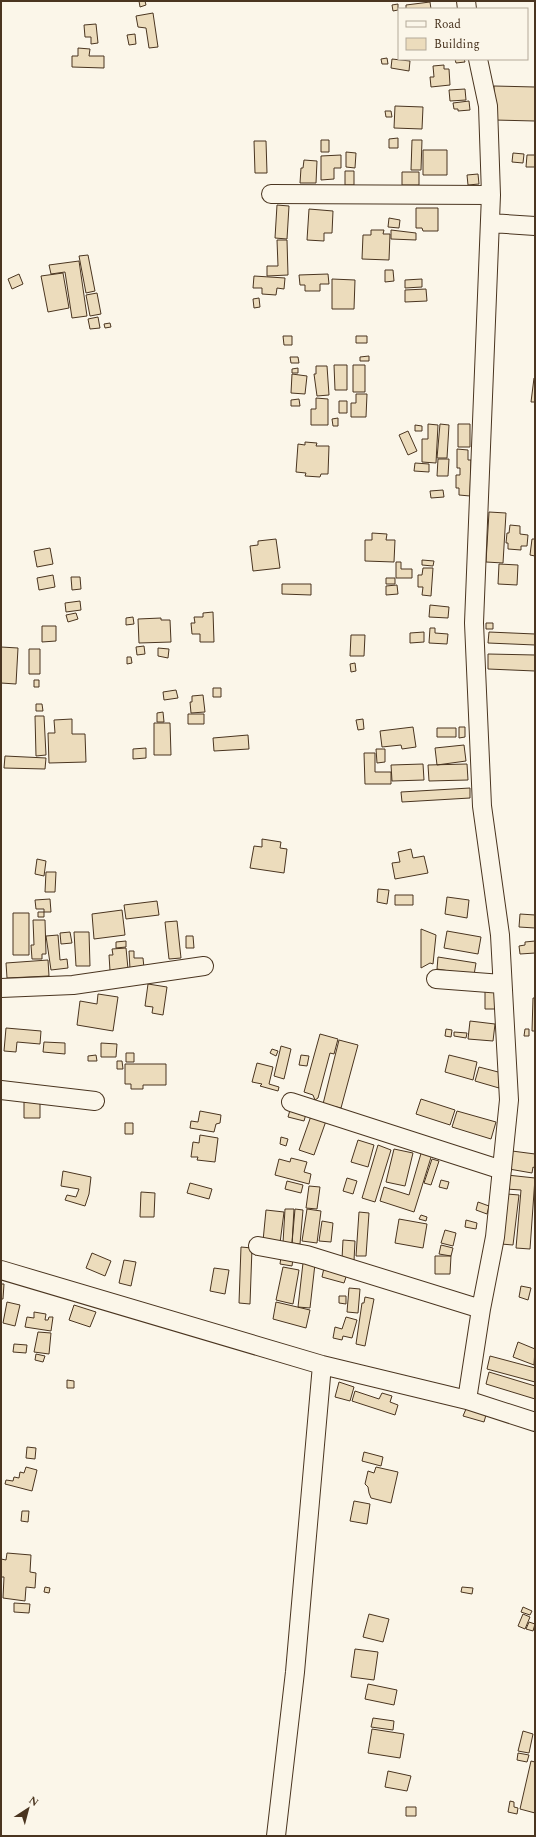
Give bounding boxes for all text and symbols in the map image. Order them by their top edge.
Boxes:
legend [398,8,528,60]
text: Road [434,15,461,34]
text: Building [434,35,480,54]
north arrow [8,1789,48,1829]
text: N [25,1792,42,1811]

